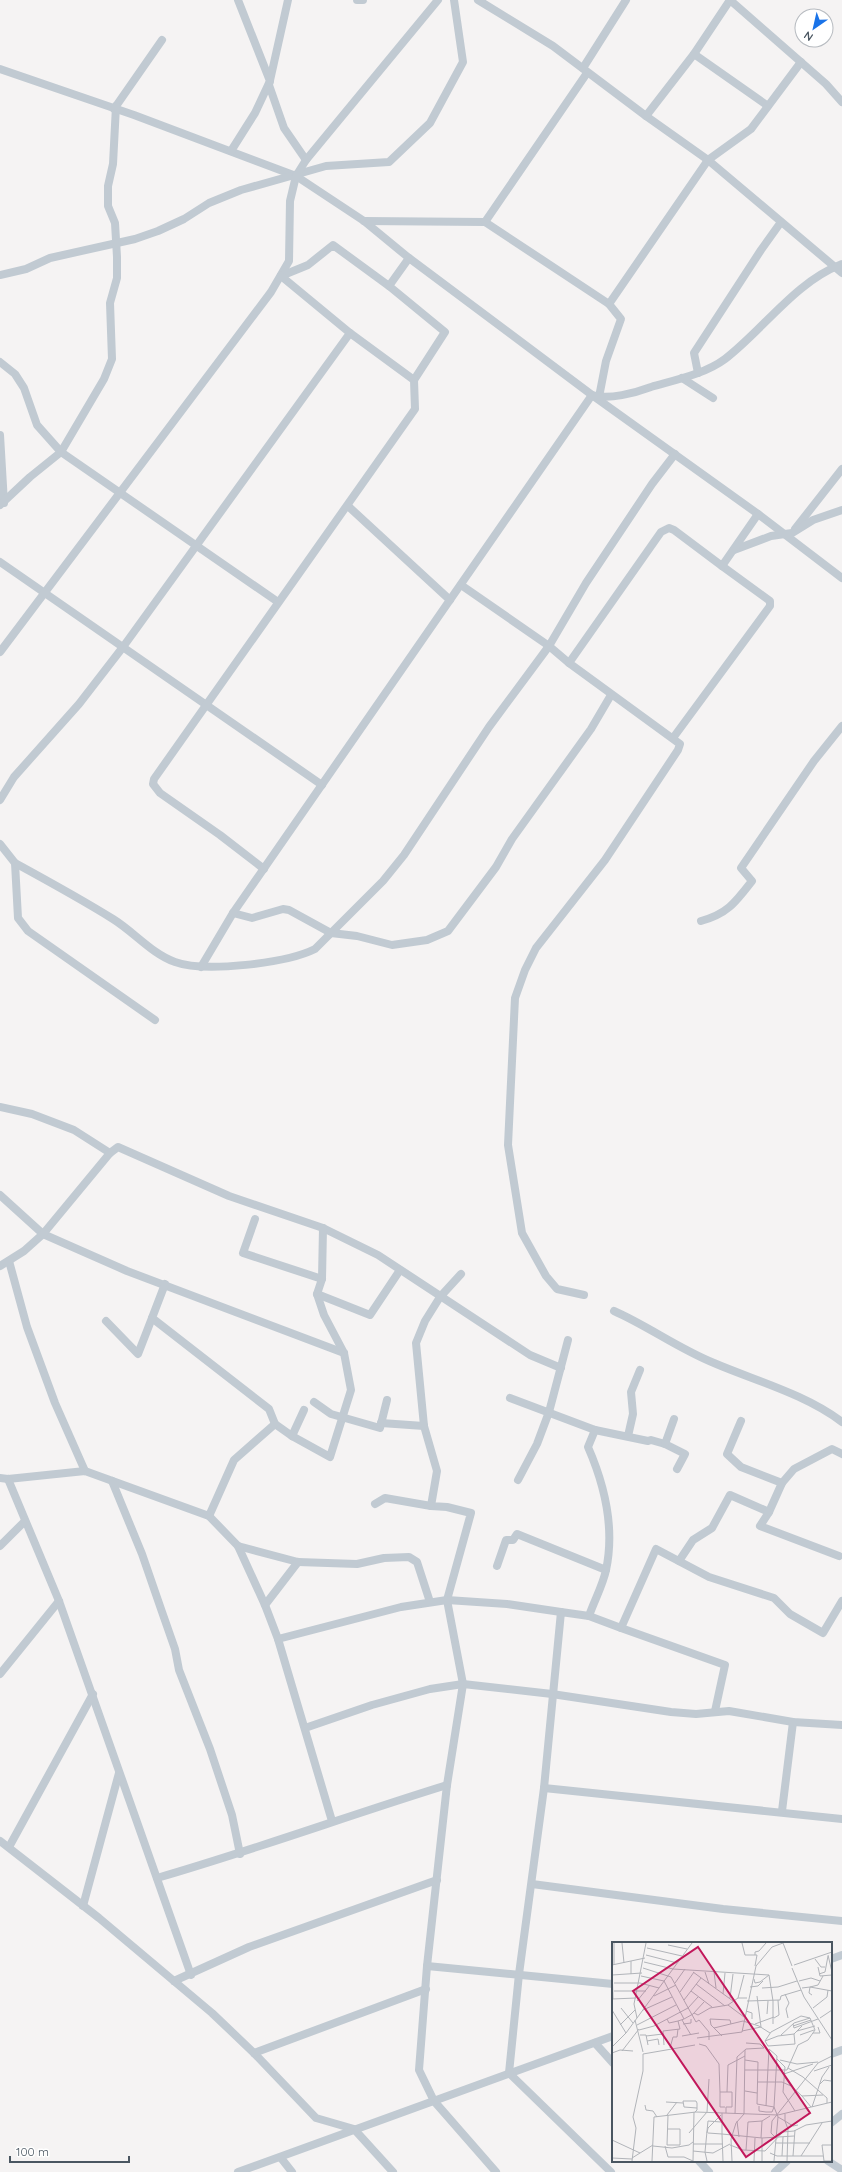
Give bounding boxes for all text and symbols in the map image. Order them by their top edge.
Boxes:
north arrow [794,8,834,48]
text: N [801,28,816,44]
inset map [612,1942,832,2162]
scale bar [10,2138,129,2164]
text: 100 m [16,2144,49,2159]

